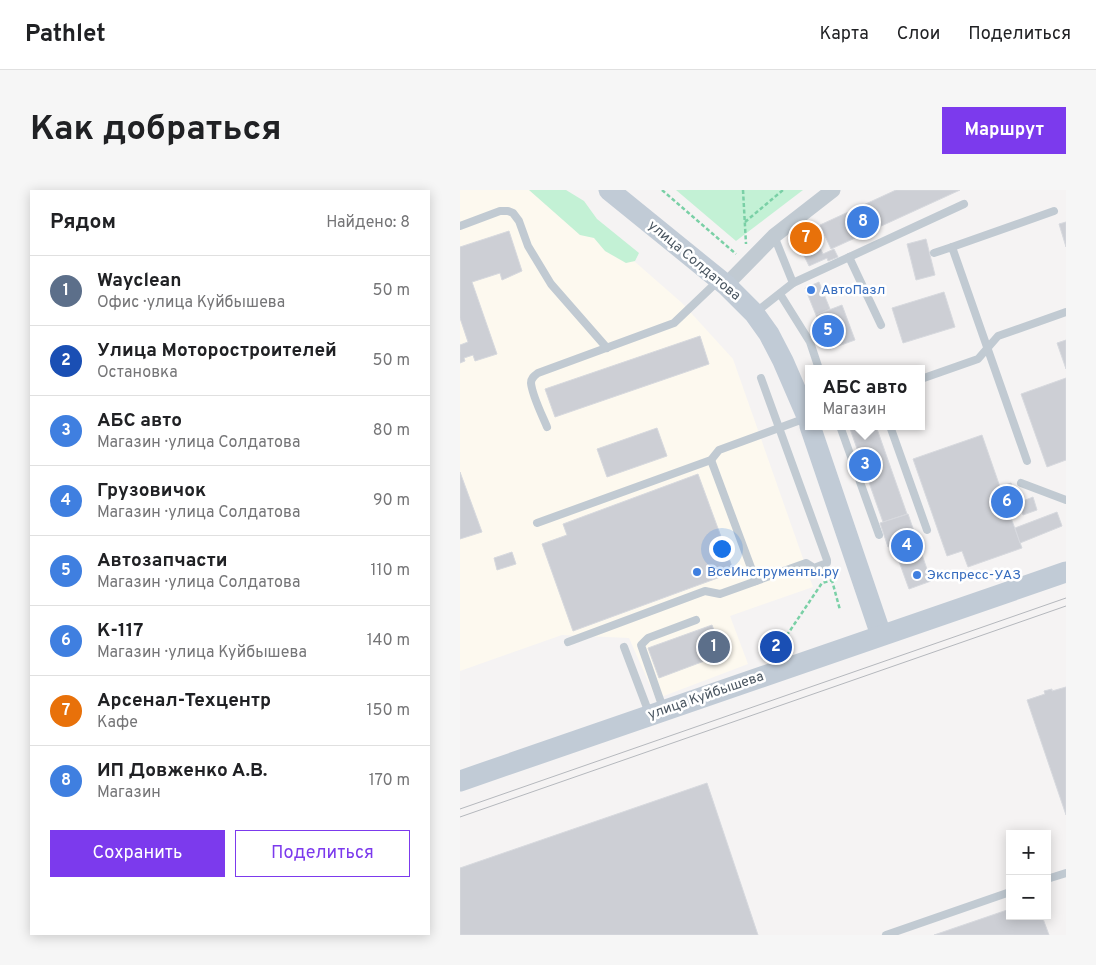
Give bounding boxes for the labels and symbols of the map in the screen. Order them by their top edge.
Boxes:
pin: 8 [847,203,879,241]
street label: улица Солдатова [644,217,744,305]
pin: 7 [790,219,822,257]
place label: АвтоПазл [821,282,885,299]
marker: АвтоПазл [805,284,817,296]
pin: 5 [812,312,844,350]
pin: 3 [849,446,881,484]
pin: 6 [991,483,1023,521]
pin: 4 [891,527,923,565]
your location [709,536,735,562]
place label: ВсеИнструменты.ру [707,564,839,581]
marker: ВсеИнструменты.ру [691,566,703,578]
place label: Экспресс-УАЗ [927,567,1021,584]
marker: Экспресс-УАЗ [911,569,923,581]
pin: 1 [698,628,730,666]
pin: 2 [760,628,792,666]
street label: улица Куйбышева [646,668,766,724]

